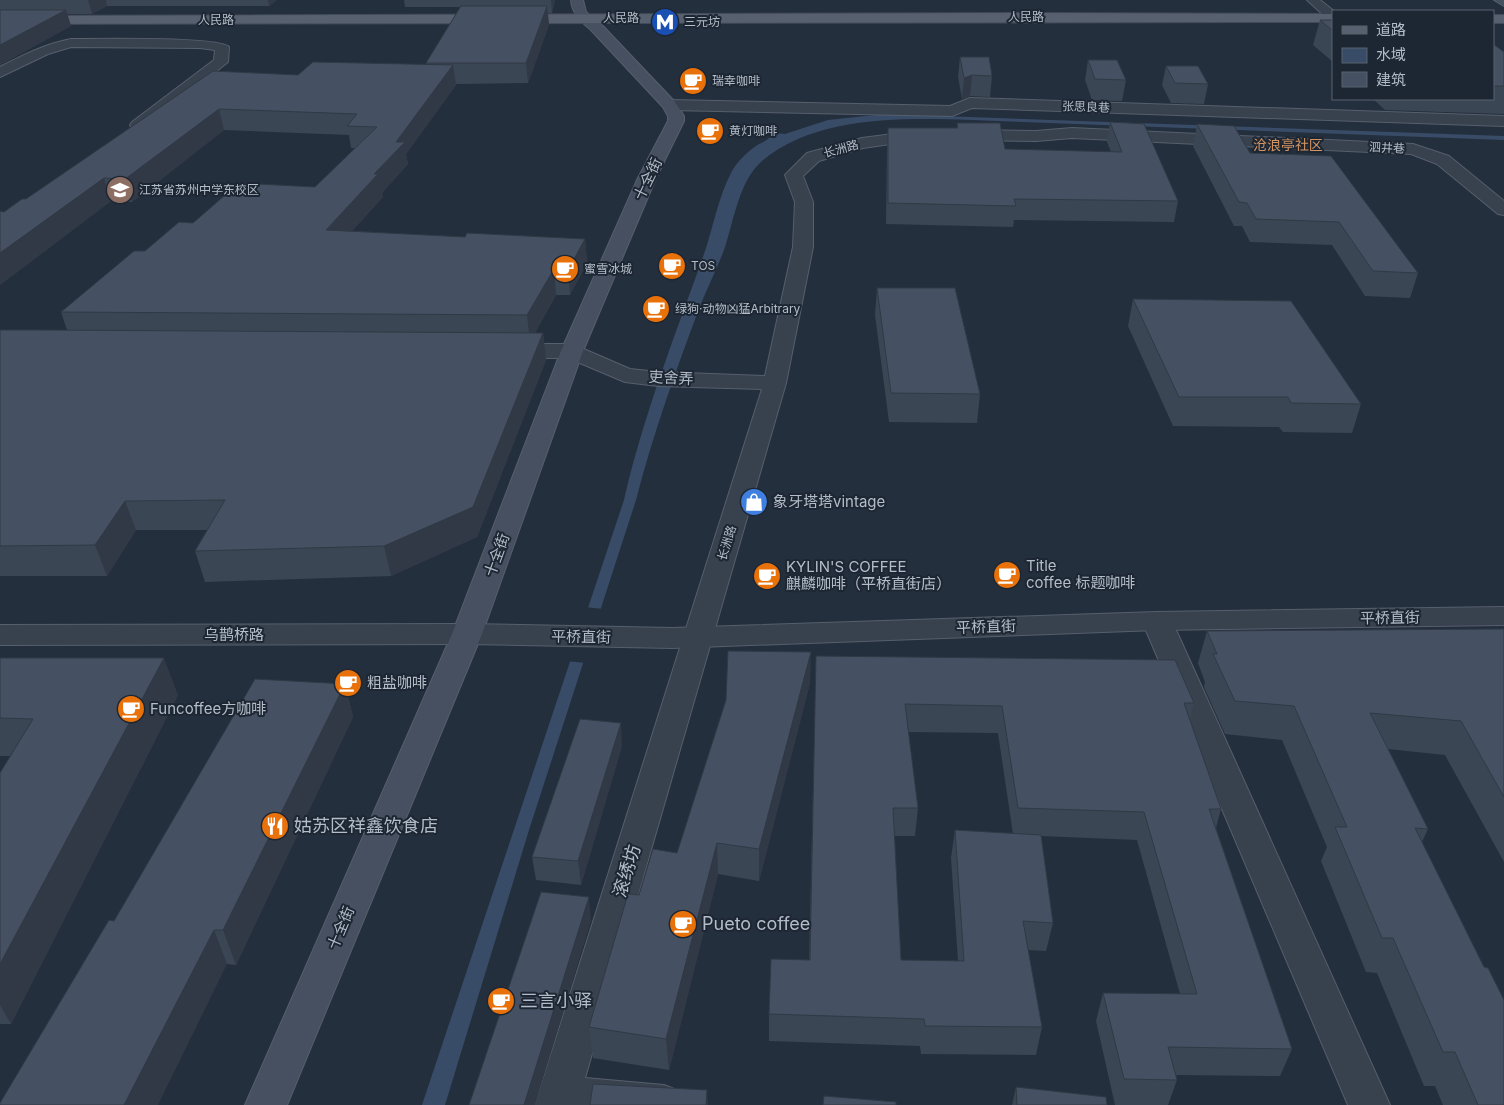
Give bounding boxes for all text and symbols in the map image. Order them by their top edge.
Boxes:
metro station icon: 三元坊 [650,7,680,37]
street label: 人民路 [1008,9,1044,24]
street label: 人民路 [603,10,639,25]
legend [1332,10,1494,100]
street label: 人民路 [198,12,234,27]
place label: 三元坊 [684,14,720,29]
text: 道路 [1376,20,1406,39]
text: 水域 [1376,45,1406,64]
cafe icon: 瑞幸咖啡 [678,66,708,96]
text: 建筑 [1376,70,1406,89]
place label: 瑞幸咖啡 [712,73,760,88]
street label: 张思良巷 [1062,98,1110,115]
cafe icon: 黄灯咖啡 [695,116,725,146]
place label: 黄灯咖啡 [729,123,777,138]
district label: 沧浪亭社区 [1253,136,1323,153]
street label: 长洲路 [822,137,860,160]
street label: 泗井巷 [1369,139,1405,156]
street label: 十全街 [629,154,666,203]
school or university icon: 江苏省苏州中学东校区 [105,175,135,205]
place label: 江苏省苏州中学东校区 [139,182,259,197]
cafe icon: TOS [657,251,687,281]
cafe icon: 蜜雪冰城 [550,254,580,284]
place label: TOS [691,258,716,273]
place label: 蜜雪冰城 [584,261,632,276]
cafe icon: 绿狗·动物凶猛Arbitrary [641,294,671,324]
place label: 绿狗·动物凶猛Arbitrary [675,301,801,316]
street label: 吏舍弄 [648,367,694,388]
shop icon: 象牙塔塔vintage [739,487,769,517]
place label: 象牙塔塔vintage [773,492,885,511]
street label: 长洲路 [714,523,739,562]
street label: 十全街 [480,530,513,579]
place label: Title coffee 标题咖啡 [1026,556,1135,592]
place label: KYLIN'S COFFEE 麒麟咖啡（平桥直街店） [786,557,951,593]
cafe icon: Title coffee 标题咖啡 [992,560,1022,590]
cafe icon: KYLIN'S COFFEE 麒麟咖啡（平桥直街店） [752,561,782,591]
street label: 平桥直街 [1360,607,1420,628]
street label: 平桥直街 [956,616,1016,637]
street label: 乌鹊桥路 [204,625,264,644]
street label: 平桥直街 [551,626,611,647]
cafe icon: 粗盐咖啡 [333,668,363,698]
place label: 粗盐咖啡 [367,673,427,692]
cafe icon: Funcoffee方咖啡 [116,694,146,724]
place label: Funcoffee方咖啡 [150,699,266,718]
restaurant icon: 姑苏区祥鑫饮食店 [260,811,290,841]
place label: 姑苏区祥鑫饮食店 [294,815,438,836]
street label: 滚绣坊 [609,842,644,900]
street label: 十全街 [323,903,358,952]
cafe icon: Pueto coffee [668,909,698,939]
place label: Pueto coffee [702,913,810,934]
cafe icon: 三言小驿 [486,986,516,1016]
place label: 三言小驿 [520,990,592,1011]

